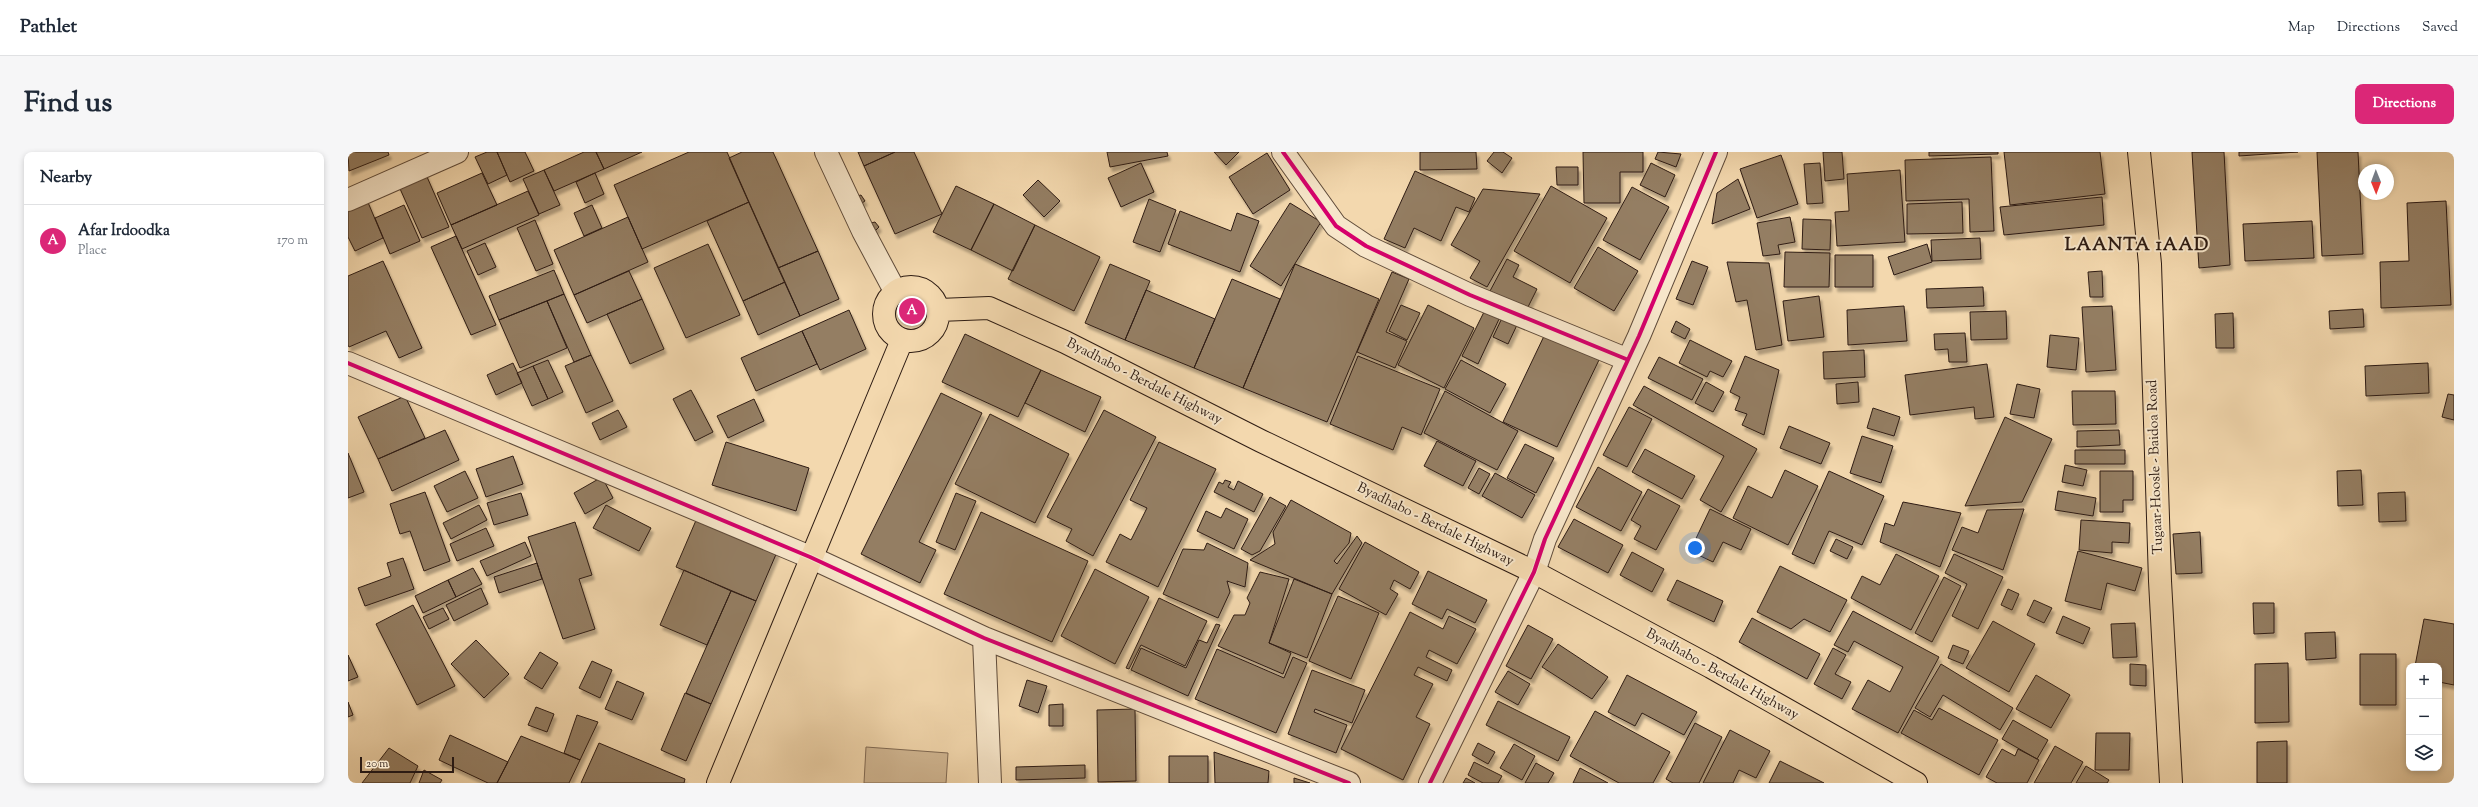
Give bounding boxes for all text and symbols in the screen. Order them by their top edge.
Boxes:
text: Pathlet [20,14,77,41]
text: Map [2288,18,2315,38]
text: Directions [2337,18,2400,38]
text: Saved [2422,18,2458,38]
text: Find us [24,84,112,124]
button: Directions [2355,84,2454,124]
north arrow [2358,164,2394,200]
text: Nearby [40,166,92,190]
text: Afar Irdoodka [78,221,170,242]
text: A [48,232,58,250]
text: 170 m [277,232,308,250]
district label: LAANTA 1AAD [2065,233,2209,259]
text: Place [78,242,107,260]
pin: A [899,296,925,326]
street label: Byadhabo - Berdale Highway [1063,334,1225,430]
street label: Tugaar-Hoosle - Baidoa Road [2143,379,2169,555]
street label: Byadhabo - Berdale Highway [1353,478,1517,572]
your location [1685,538,1705,558]
street label: Byadhabo - Berdale Highway [1642,624,1802,726]
map controls [2406,663,2442,771]
button: + [2406,663,2442,699]
button: − [2406,699,2442,735]
button: layers [2406,735,2442,771]
scale bar [360,755,454,774]
text: 20 m [366,756,388,772]

